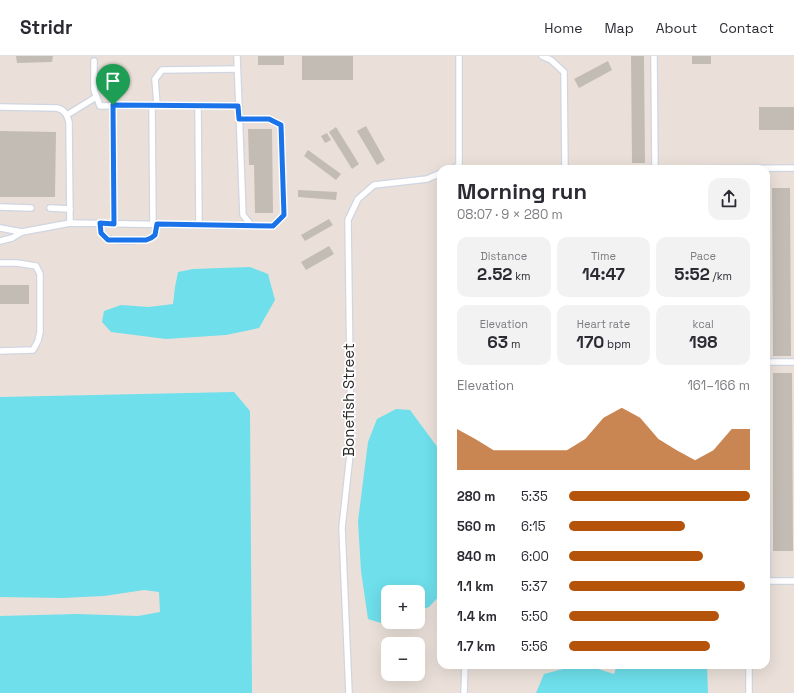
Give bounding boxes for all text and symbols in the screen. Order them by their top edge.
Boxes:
text: Stridr [20,15,72,40]
text: Home [544,19,582,37]
text: Map [604,19,634,37]
text: About [656,19,697,37]
text: Contact [719,19,774,37]
pin [96,64,130,105]
icon: arrive [102,70,124,92]
text: Morning run [457,177,587,205]
button: share [708,178,750,220]
text: 08:07 · 9 × 280 m [457,206,563,223]
text: Distance [480,249,527,263]
text: Time [591,249,616,263]
text: Pace [690,249,716,263]
text: 2.52 [477,263,512,285]
text: 14:47 [582,263,625,285]
text: 5:52 [674,263,710,285]
text: km [512,269,531,283]
text: /km [710,269,732,283]
text: Elevation [480,317,528,331]
text: Heart rate [577,317,630,331]
text: kcal [693,317,714,331]
text: 63 [487,331,508,353]
text: 170 [576,331,604,353]
text: 198 [689,331,717,353]
text: m [508,337,520,351]
text: bpm [604,337,631,351]
street label: Bonefish Street [339,343,358,457]
text: Elevation [457,377,514,394]
text: 161–166 m [687,377,750,394]
text: 280 m [457,488,495,505]
text: 5:35 [521,488,548,505]
text: 560 m [457,518,496,535]
text: 6:15 [521,518,545,535]
text: 840 m [457,548,496,565]
text: 6:00 [521,548,549,565]
text: 1.1 km [457,578,494,595]
text: 5:37 [521,578,547,595]
map controls [381,585,425,681]
button: + [381,585,425,629]
text: 1.4 km [457,608,497,625]
text: 5:50 [521,608,548,625]
button: − [381,637,425,681]
text: 1.7 km [457,638,495,655]
text: 5:56 [521,638,548,655]

